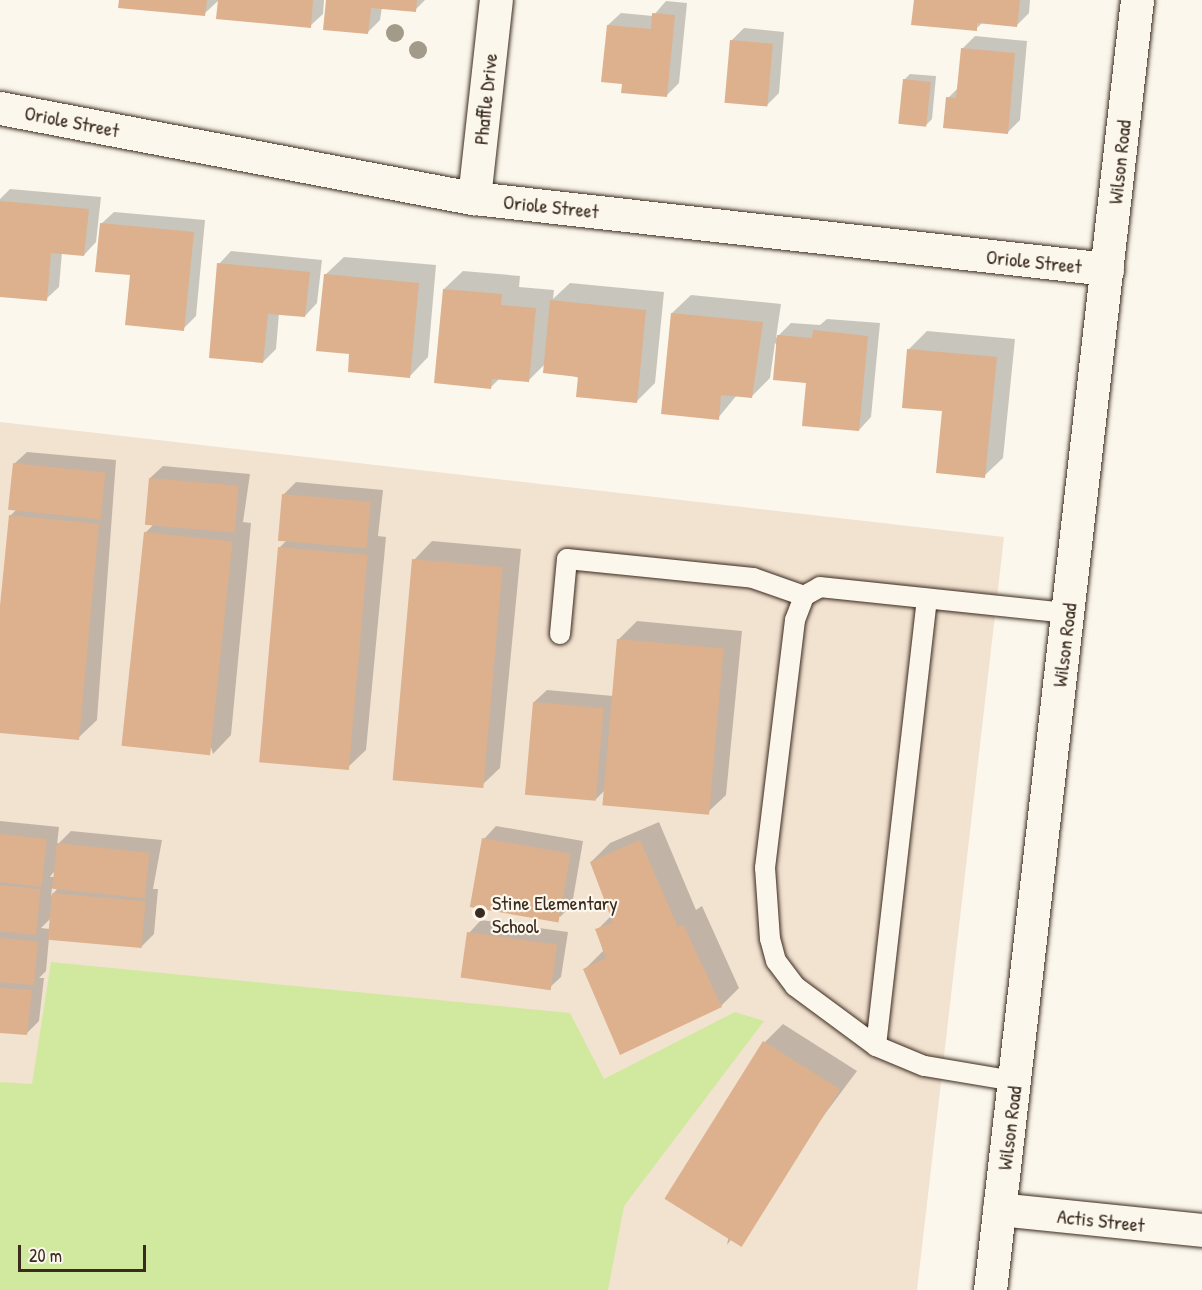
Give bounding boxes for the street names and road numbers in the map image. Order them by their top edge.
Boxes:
street label: Phaffle Drive [468,52,502,146]
street label: Oriole Street [23,100,121,142]
street label: Wilson Road [1103,119,1135,205]
street label: Oriole Street [502,189,600,223]
street label: Oriole Street [985,244,1083,278]
street label: Wilson Road [1047,602,1081,688]
street label: Wilson Road [992,1085,1026,1171]
street label: Actis Street [1056,1203,1146,1237]

